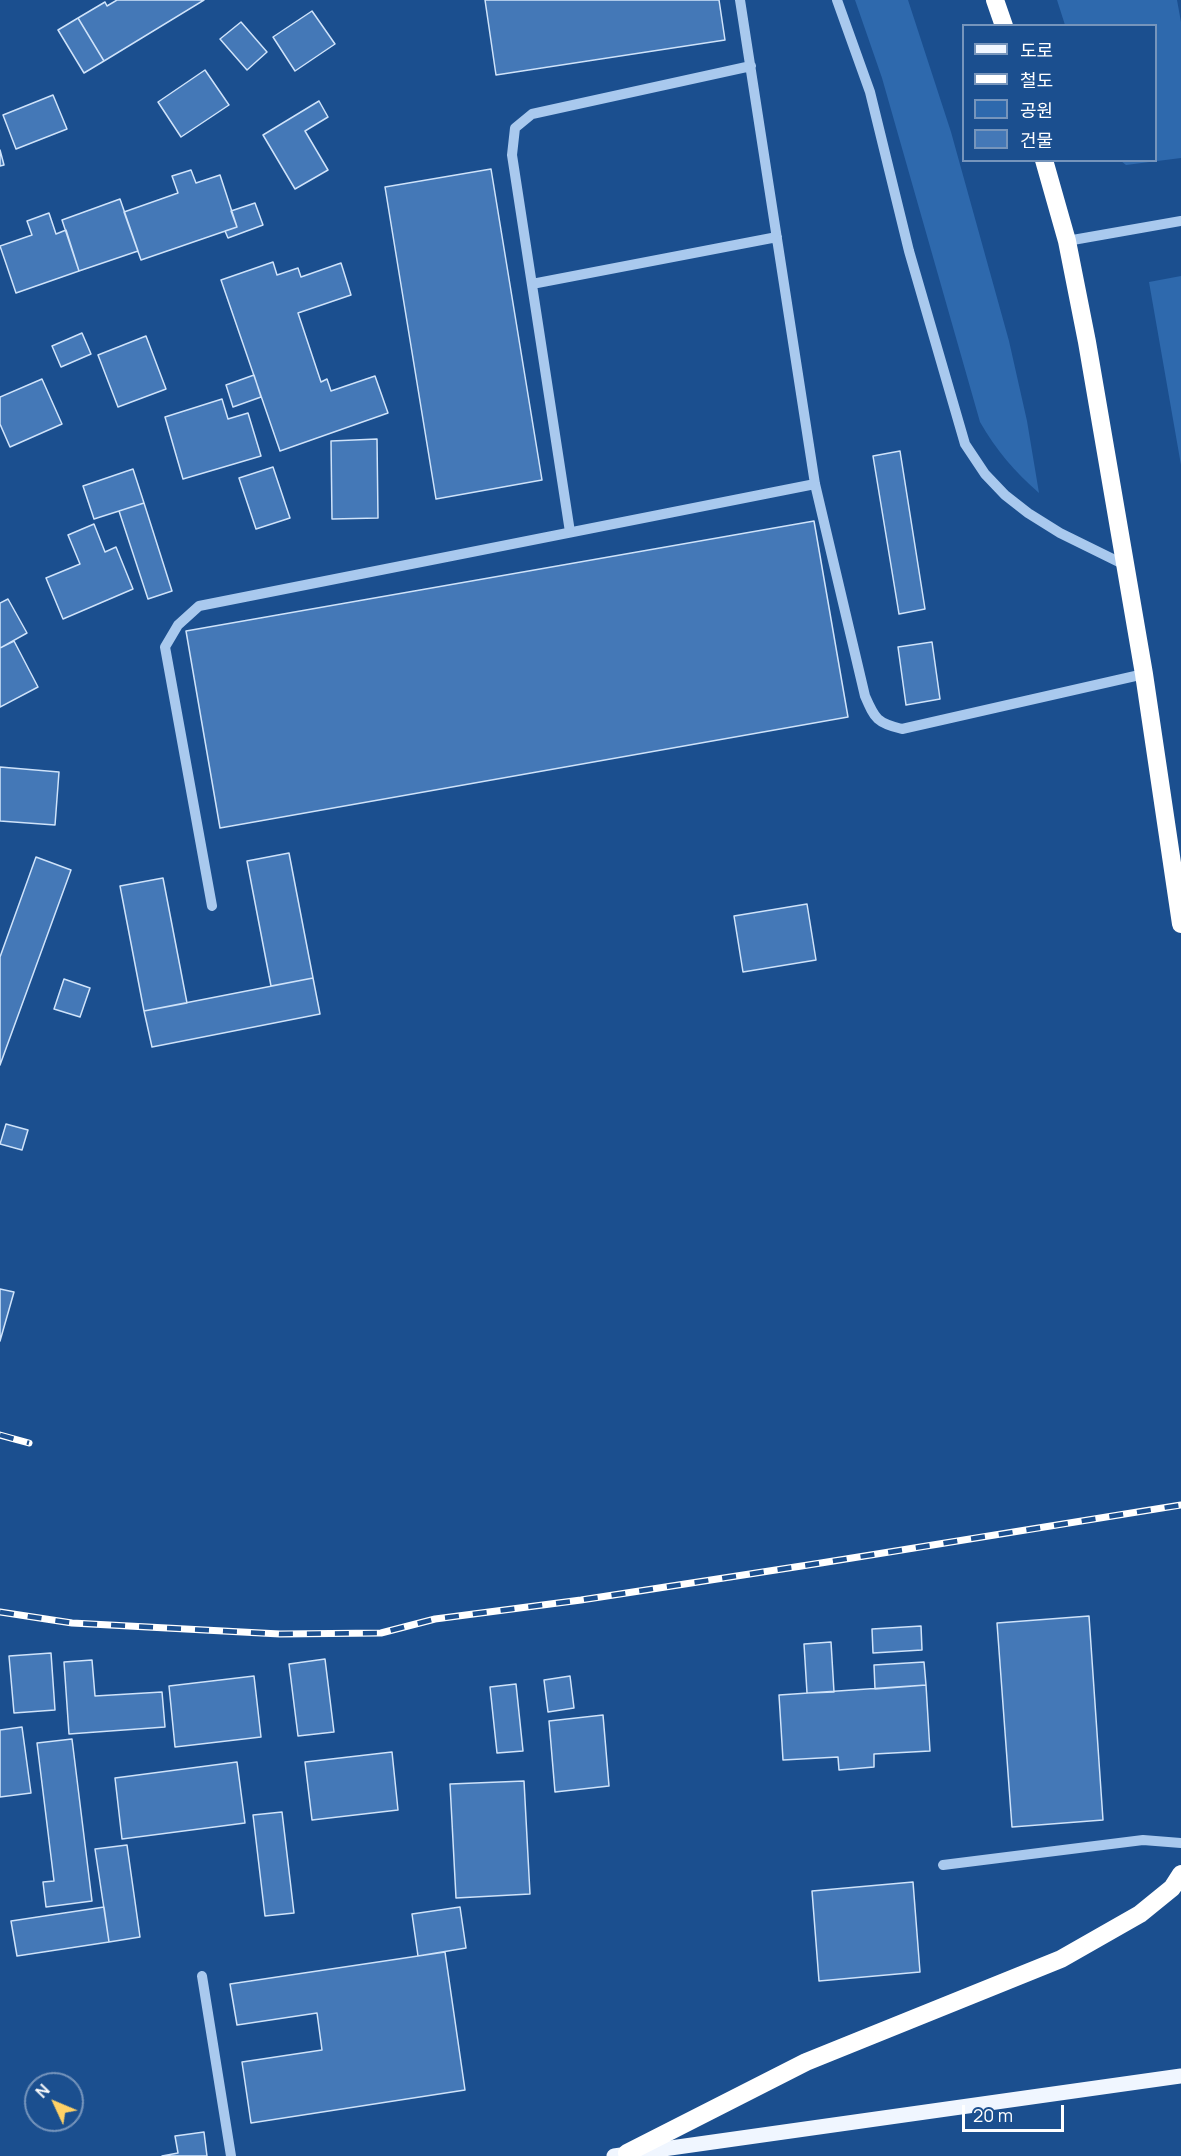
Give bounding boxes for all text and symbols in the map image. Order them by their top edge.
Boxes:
legend [962,24,1157,162]
text: 도로 [1020,38,1053,62]
text: 철도 [1020,68,1053,92]
text: 공원 [1020,98,1053,122]
text: 건물 [1020,128,1053,152]
north arrow [24,2072,84,2132]
text: N [31,2079,54,2103]
scale bar [965,2093,1067,2131]
text: 20 m [973,2103,1013,2127]

